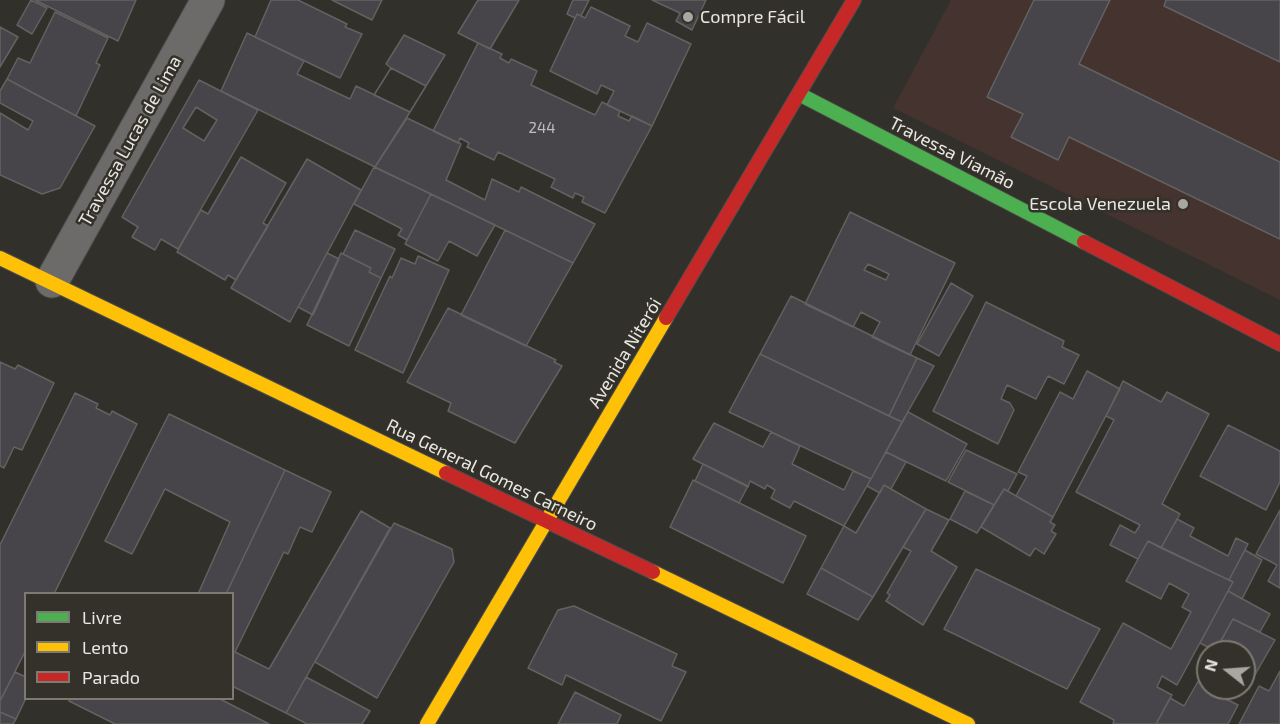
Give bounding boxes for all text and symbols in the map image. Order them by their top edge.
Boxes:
place label: Compre Fácil [700,6,805,28]
marker: Compre Fácil [681,10,695,24]
street label: Travessa Lucas de Lima [74,52,186,230]
street label: Travessa Viamão [885,112,1019,194]
house number: 244 [529,119,555,137]
place label: Escola Venezuela [1029,193,1171,215]
marker: Escola Venezuela [1176,197,1190,211]
street label: Avenida Niterói [584,294,666,412]
street label: Rua General Gomes Carneiro [383,414,601,536]
legend [24,592,234,700]
text: Livre [82,606,122,628]
text: Lento [82,636,128,658]
north arrow [1196,640,1256,700]
text: N [1199,657,1221,673]
text: Parado [82,666,140,688]

